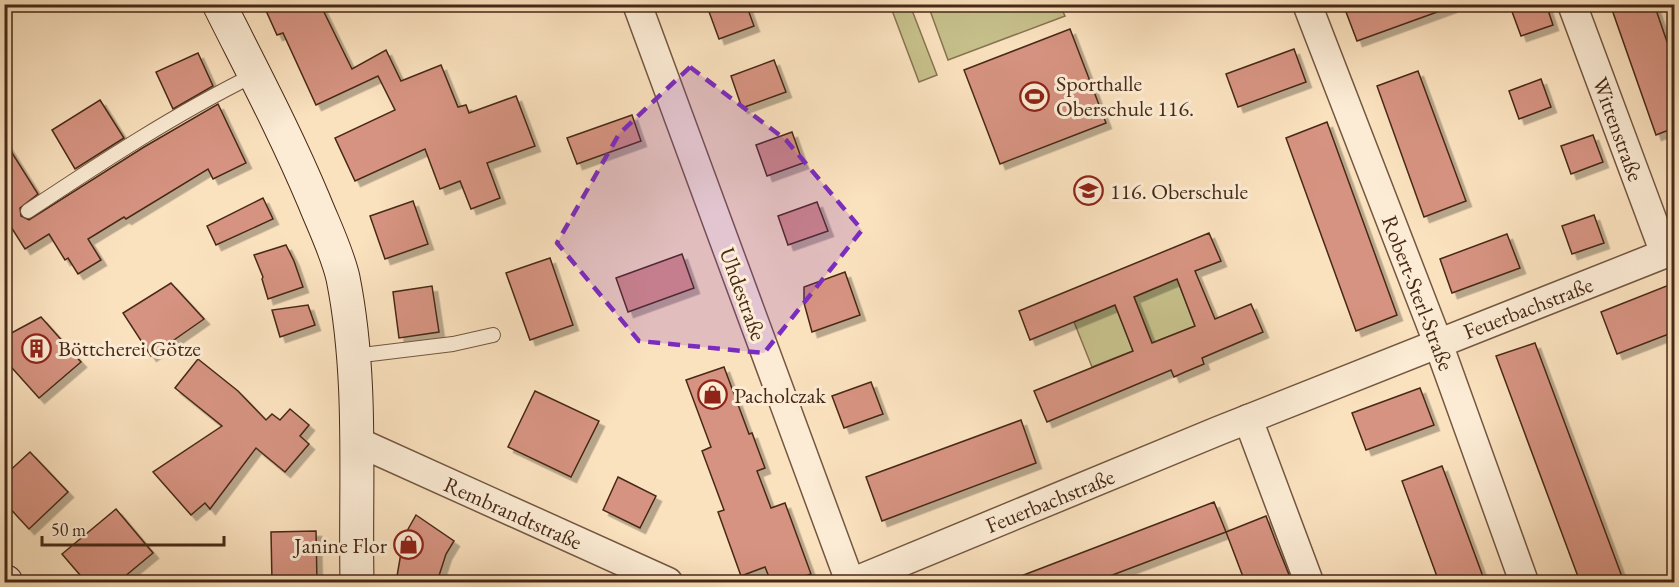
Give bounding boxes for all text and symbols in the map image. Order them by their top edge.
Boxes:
place label: Sporthalle Oberschule 116. [1056,69,1194,123]
street label: Wittenstraße [1586,73,1650,186]
sports icon: Sporthalle Oberschule 116. [1019,80,1051,112]
school or university icon: 116. Oberschule [1073,175,1105,207]
place label: 116. Oberschule [1110,177,1248,206]
street label: Robert-Sterl-Straße [1375,211,1461,375]
street label: Uhdestraße [713,243,773,345]
street label: Feuerbachstraße [1459,270,1597,346]
building icon: Böttcherei Götze [21,332,53,364]
place label: Böttcherei Götze [58,334,201,363]
shop icon: Pacholczak [697,379,729,411]
place label: Pacholczak [734,381,826,410]
street label: Feuerbachstraße [981,462,1119,540]
street label: Rembrandtstraße [439,470,587,557]
scale bar [42,509,224,547]
text: 50 m [51,518,86,541]
shop icon: Janine Flor [392,529,424,561]
place label: Janine Flor [292,531,388,560]

